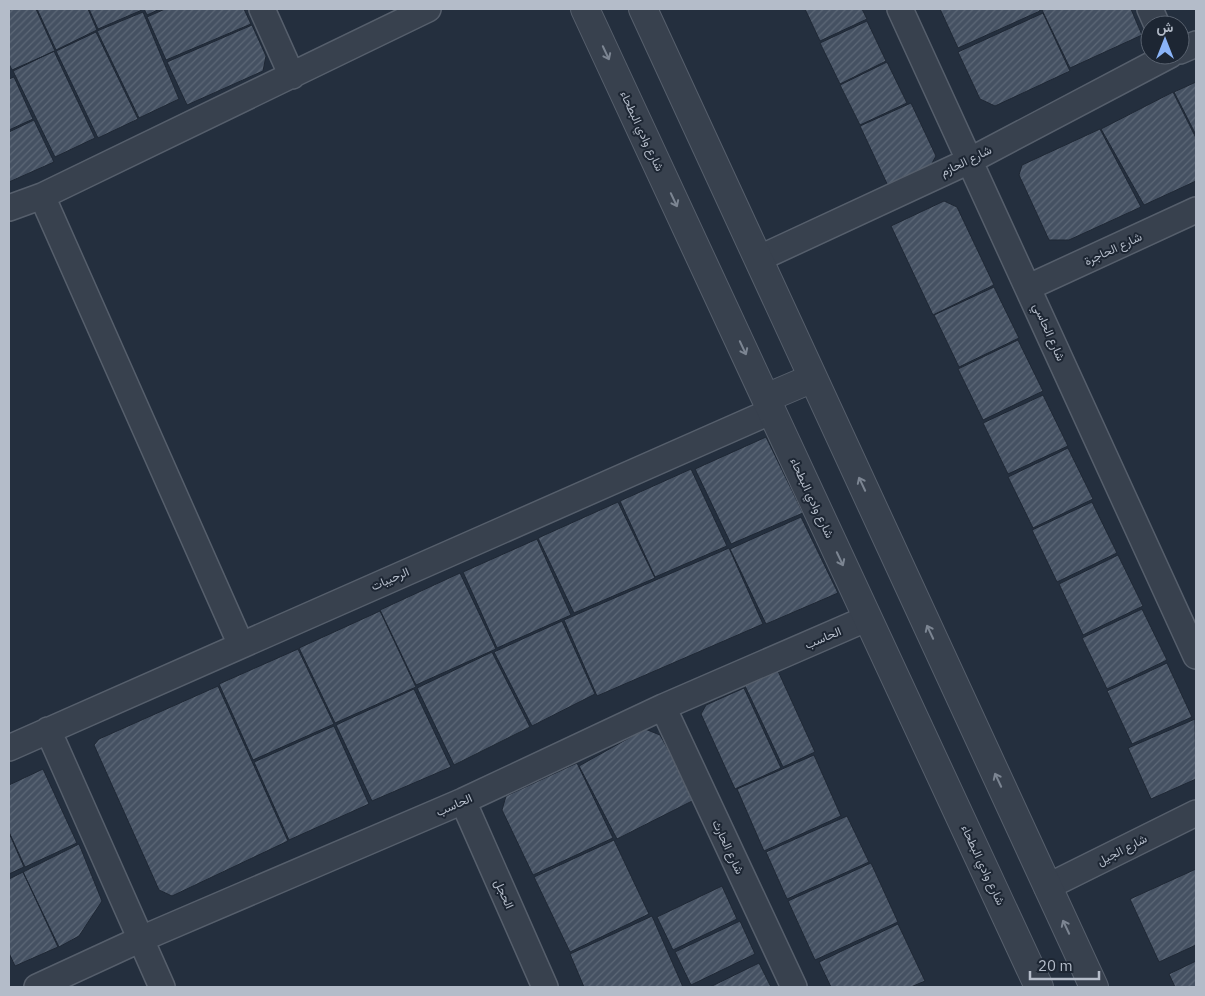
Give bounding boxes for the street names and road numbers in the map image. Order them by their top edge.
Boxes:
street label: شارع وادي البطحاء [615,88,668,175]
street label: شارع الحازم [938,142,995,181]
street label: شارع الحاجرة [1082,229,1145,270]
street label: شارع الحاسي [1027,301,1069,364]
street label: شارع وادي البطحاء [785,455,838,542]
street label: الرحيبات [368,564,412,594]
street label: الحاسب [802,623,843,652]
street label: الحاسب [433,790,474,819]
street label: شارع الحارث [708,817,748,877]
street label: شارع وادي البطحاء [956,822,1009,909]
street label: شارع الجيل [1094,831,1150,870]
street label: الحجل [490,877,518,911]

